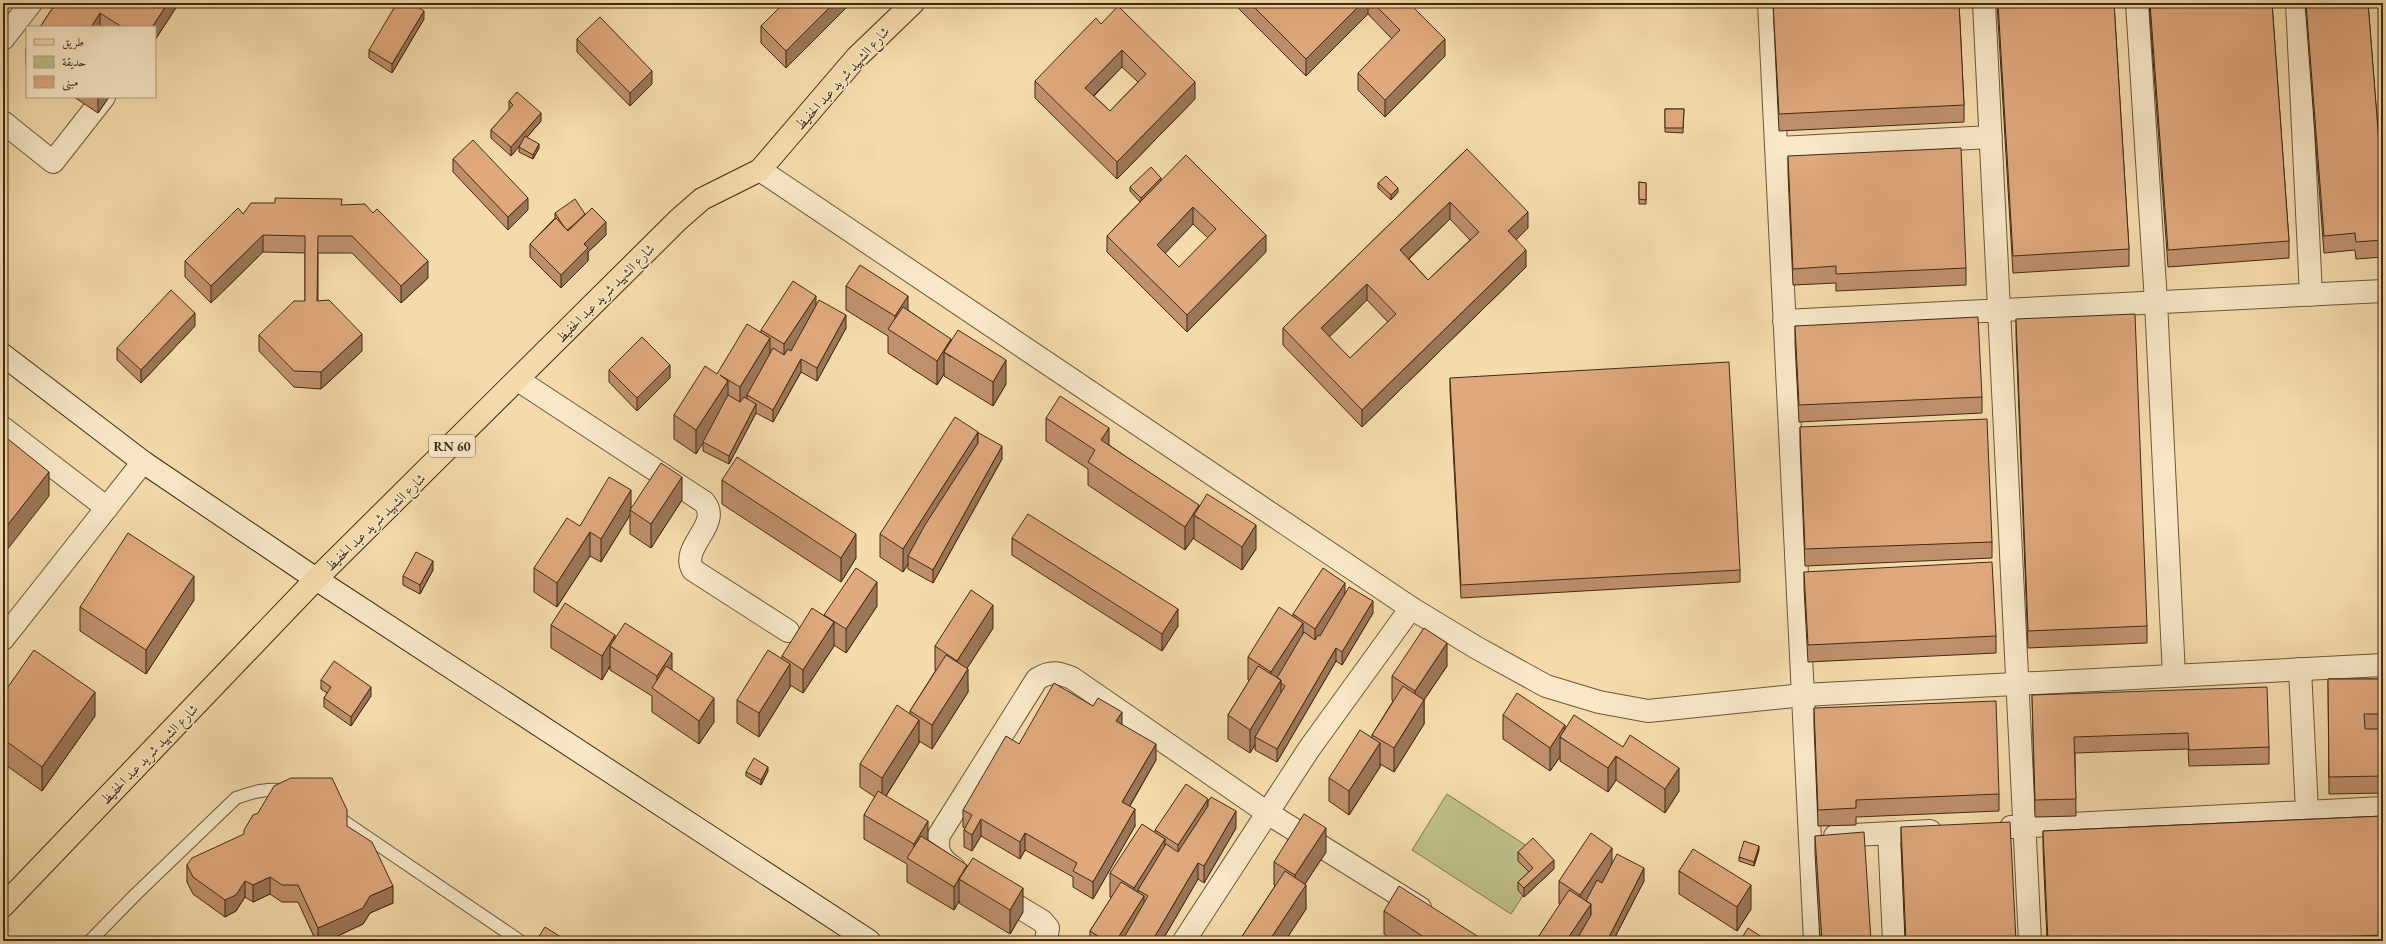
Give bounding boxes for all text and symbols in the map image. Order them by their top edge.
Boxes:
street label: شارع الشهيد شريد عبد الحفيظ [791,22,896,136]
legend [26,26,156,98]
text: طريق [62,34,84,50]
text: حديقة [62,54,86,70]
text: مبنى [62,74,78,91]
street label: شارع الشهيد شريد عبد الحفيظ [551,239,661,349]
road number: RN 60 [429,435,475,457]
street label: شارع الشهيد شريد عبد الحفيظ [321,469,431,577]
street label: شارع الشهيد شريد عبد الحفيظ [96,700,204,810]

